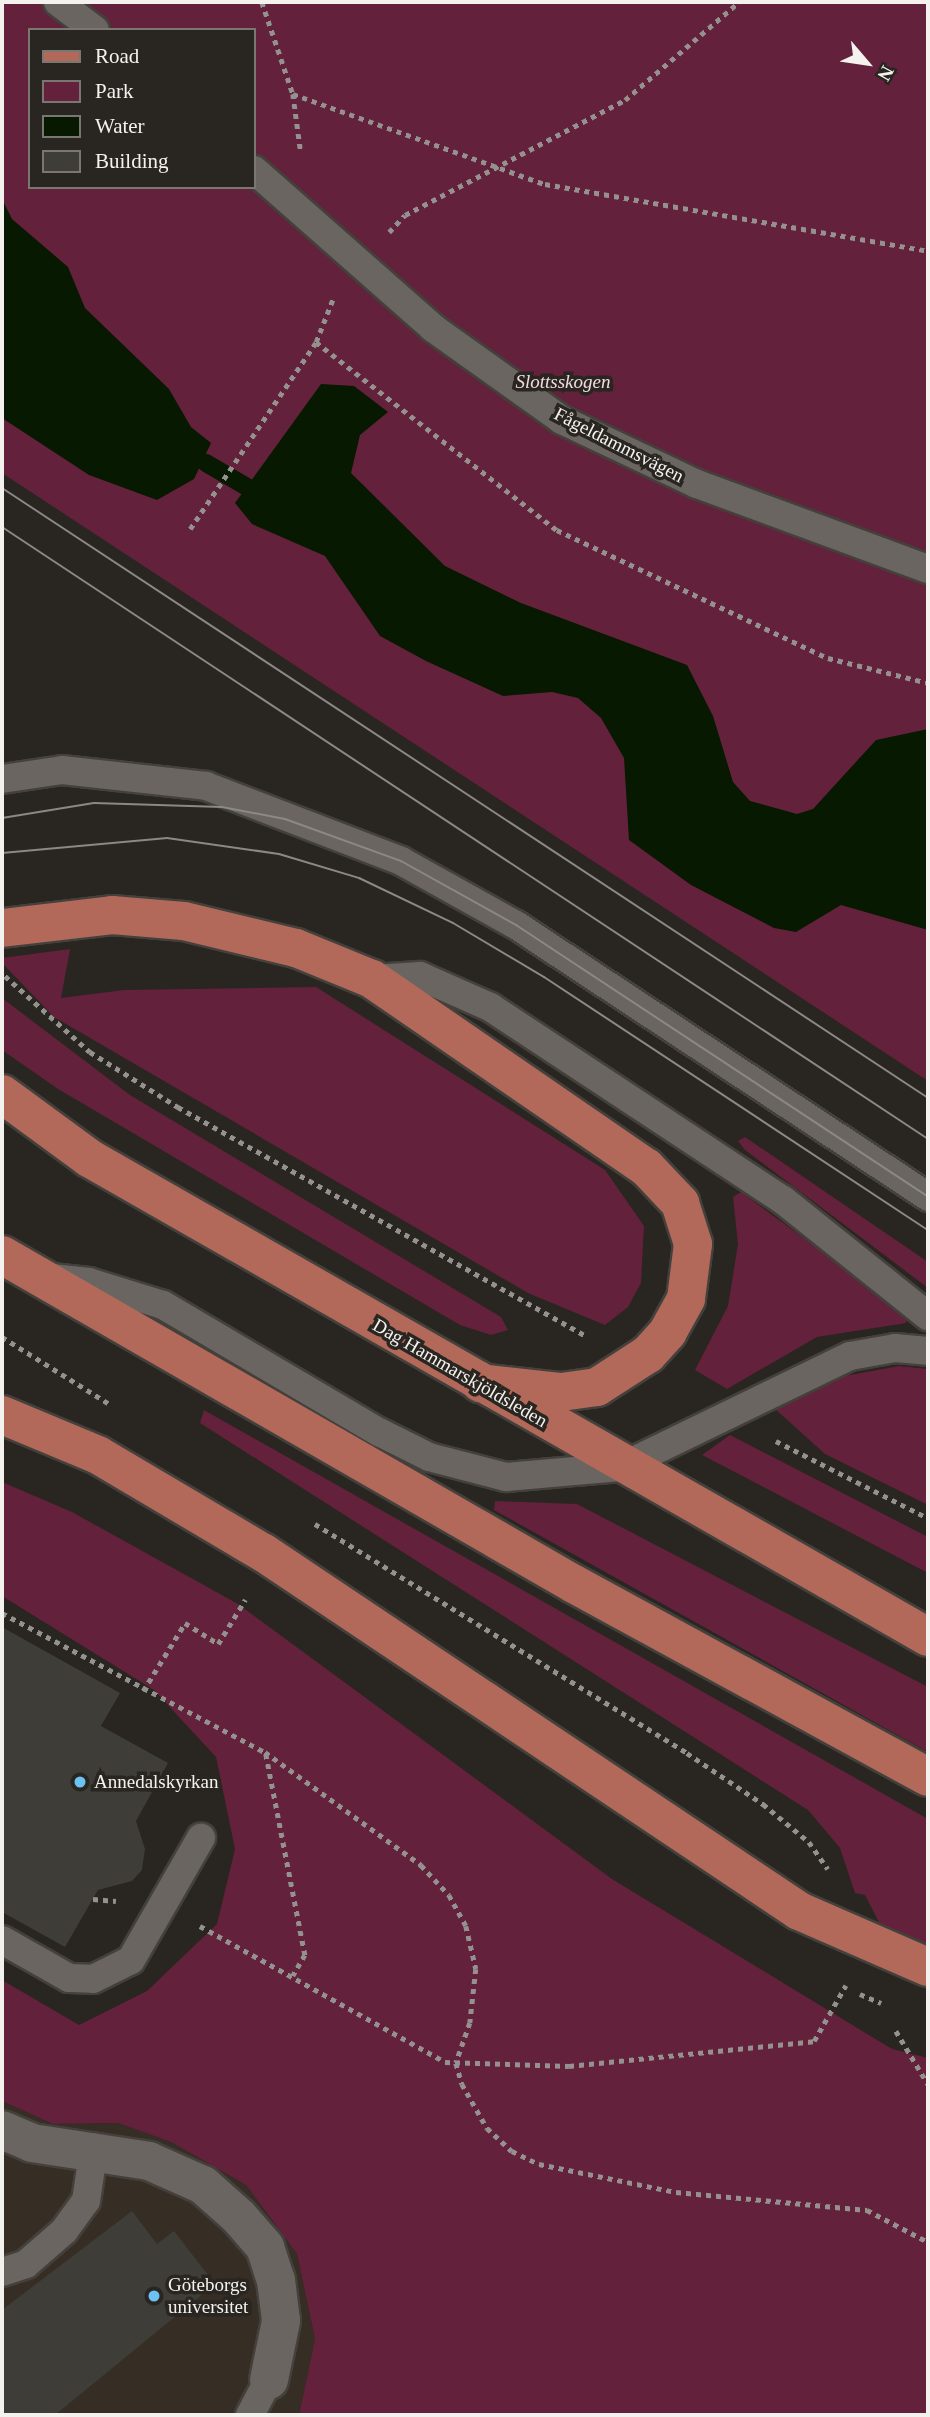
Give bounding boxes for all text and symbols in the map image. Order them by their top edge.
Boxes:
legend [28,28,256,189]
north arrow [832,28,902,98]
text: Road [95,44,139,68]
text: N [873,62,898,85]
text: Park [95,79,134,103]
text: Water [95,114,145,138]
text: Building [95,149,169,173]
park label: Slottsskogen [516,371,610,393]
street label: Fågeldammsvägen [550,403,688,487]
street label: Dag Hammarskjöldsleden [369,1314,551,1432]
place label: Annedalskyrkan [94,1771,219,1793]
marker: Annedalskyrkan [72,1774,88,1790]
place label: Göteborgs universitet [168,2274,248,2318]
marker: Göteborgs universitet [146,2288,162,2304]

